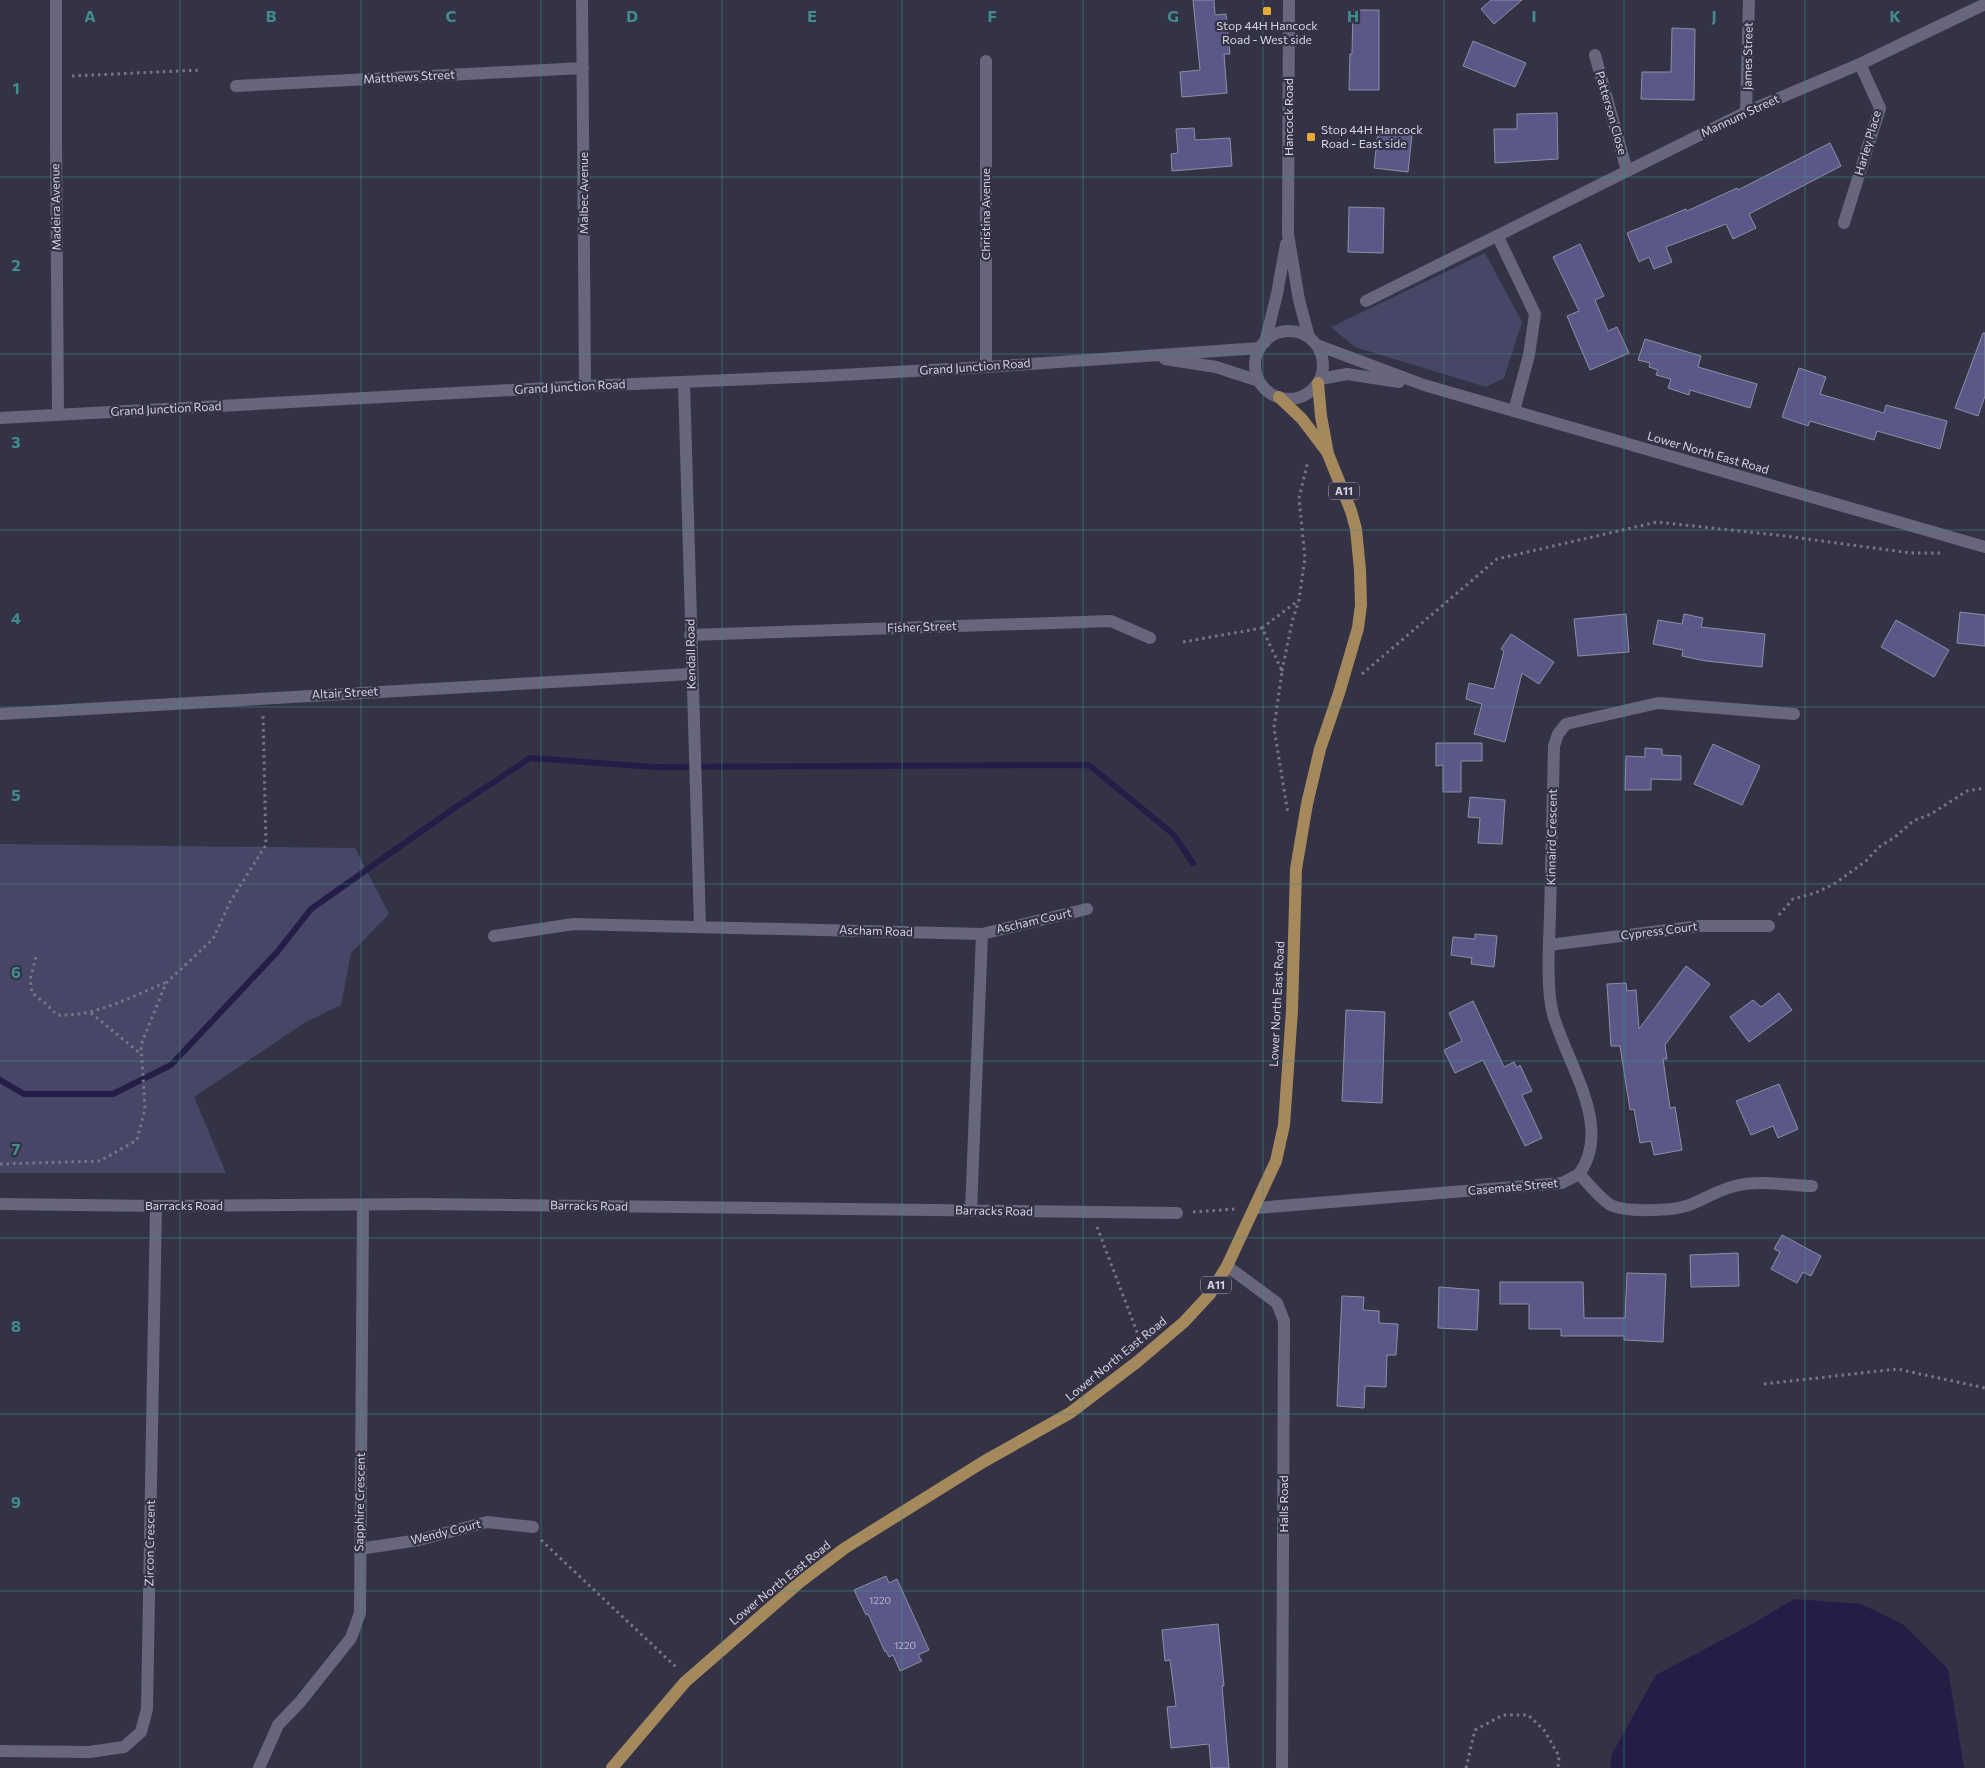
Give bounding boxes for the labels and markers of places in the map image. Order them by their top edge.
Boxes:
marker: Stop 44H Hancock Road - West side [1261,5,1273,17]
place label: Stop 44H Hancock Road - West side [1216,18,1318,46]
place label: Stop 44H Hancock Road - East side [1321,122,1423,150]
marker: Stop 44H Hancock Road - East side [1305,131,1317,143]

